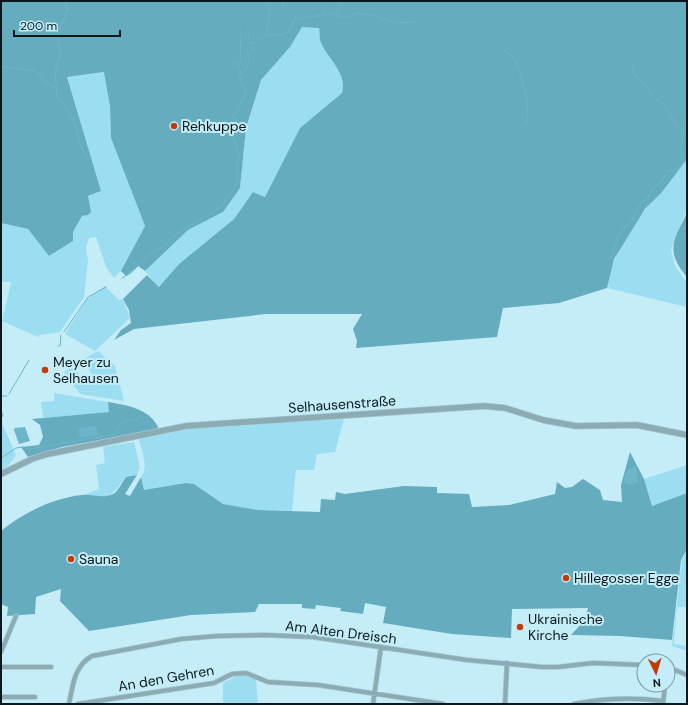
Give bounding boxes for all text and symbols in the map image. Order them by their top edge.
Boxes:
scale bar [14,12,120,38]
text: 200 m [20,18,57,34]
place label: Rehkuppe [182,117,247,135]
marker: Rehkuppe [169,121,179,131]
place label: Meyer zu Selhausen [53,353,119,387]
marker: Meyer zu Selhausen [40,365,50,375]
street label: Selhausenstraße [288,391,396,417]
place label: Sauna [79,550,118,568]
marker: Sauna [66,554,76,564]
place label: Hillegosser Egge [574,569,679,587]
marker: Hillegosser Egge [561,573,571,583]
place label: Ukrainische Kirche [528,610,603,644]
street label: Am Alten Dreisch [284,616,398,648]
marker: Ukrainische Kirche [515,622,525,632]
north arrow [636,653,676,693]
street label: An den Gehren [117,661,215,695]
text: N [652,676,661,690]

